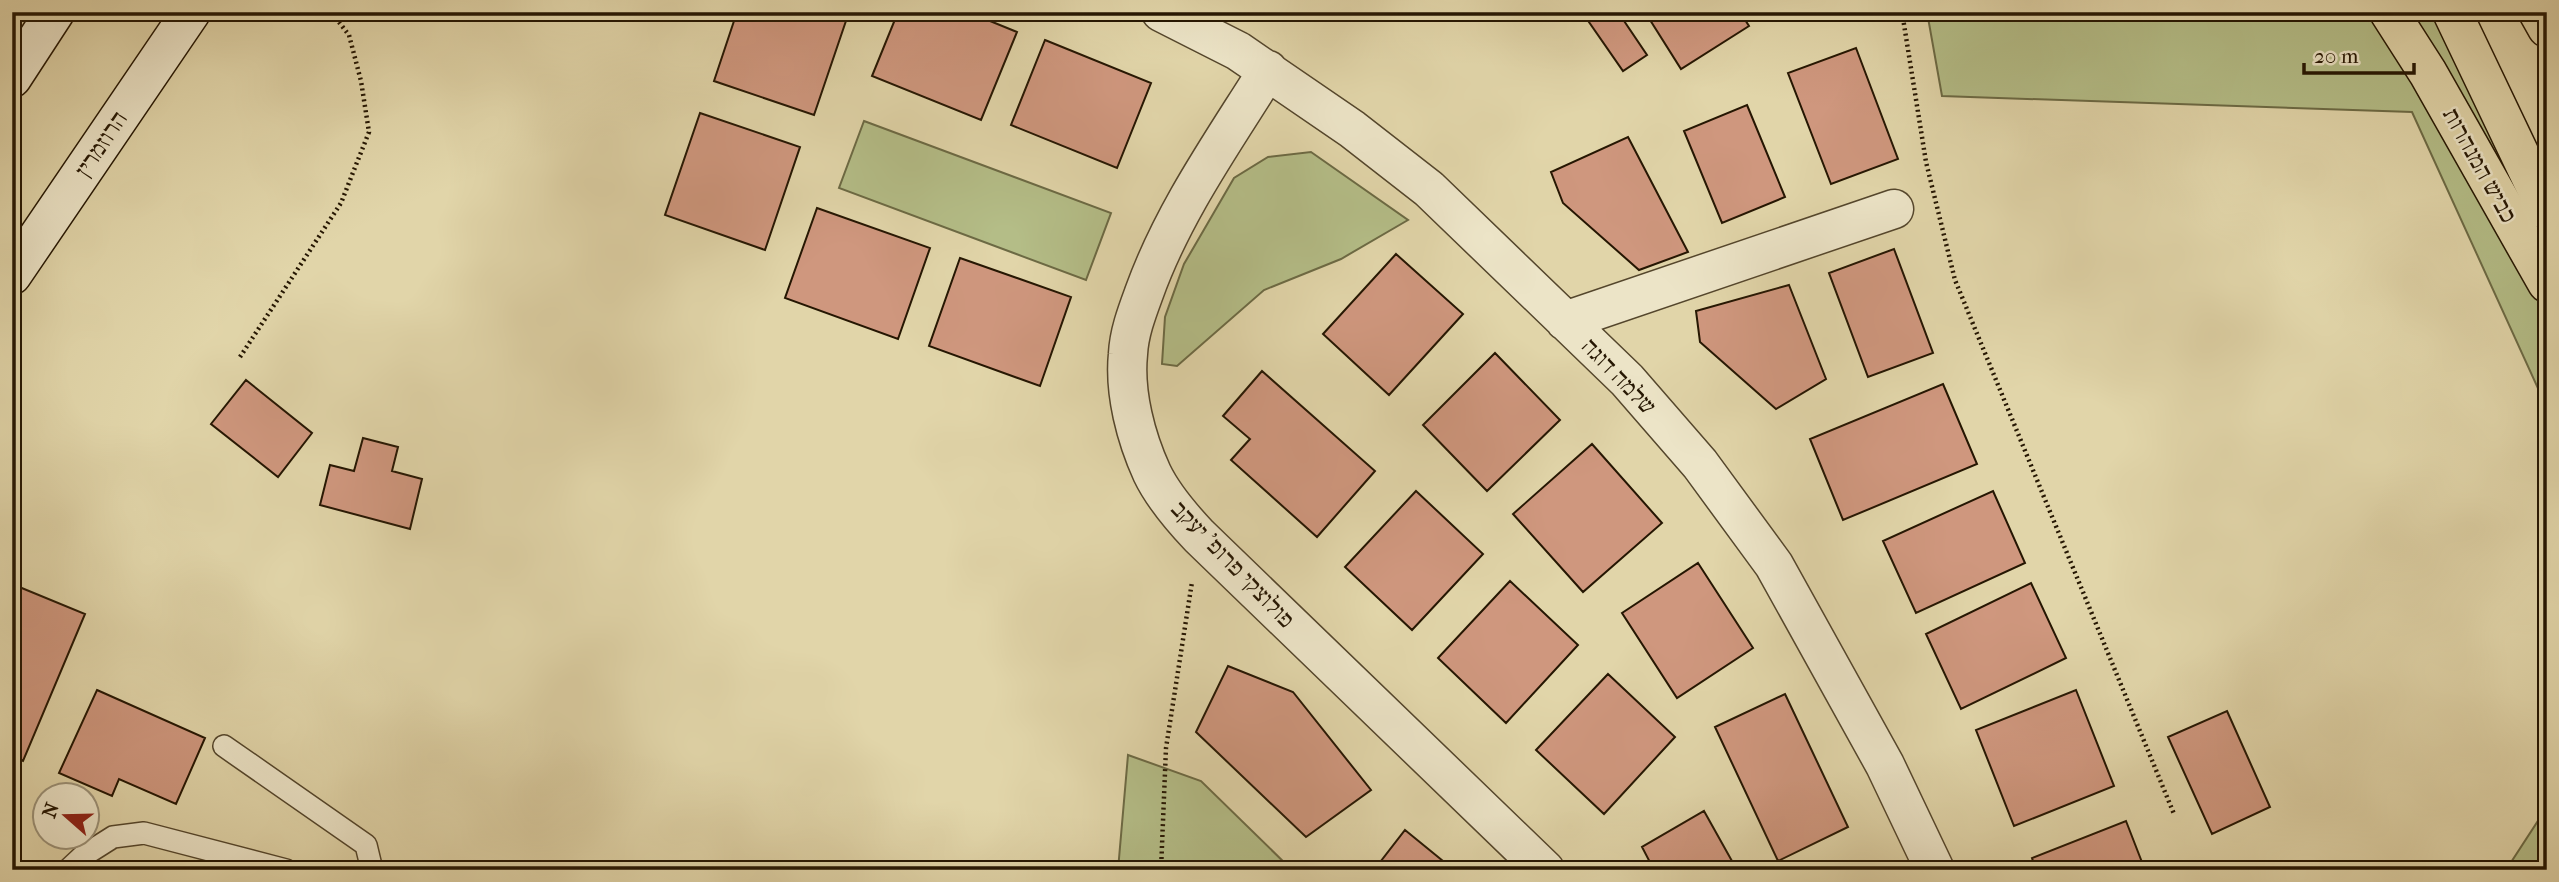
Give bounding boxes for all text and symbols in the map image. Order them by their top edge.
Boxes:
scale bar [2304,32,2414,76]
text: 20 m [2314,44,2359,68]
street label: כביש המנהרות [2437,103,2523,227]
street label: הרוזמרין [69,106,133,182]
street label: שלמה דוגה [1576,332,1662,420]
street label: פולוצקי פרופ' יעקב [1165,495,1301,633]
north arrow [32,780,102,850]
text: N [38,799,64,821]

